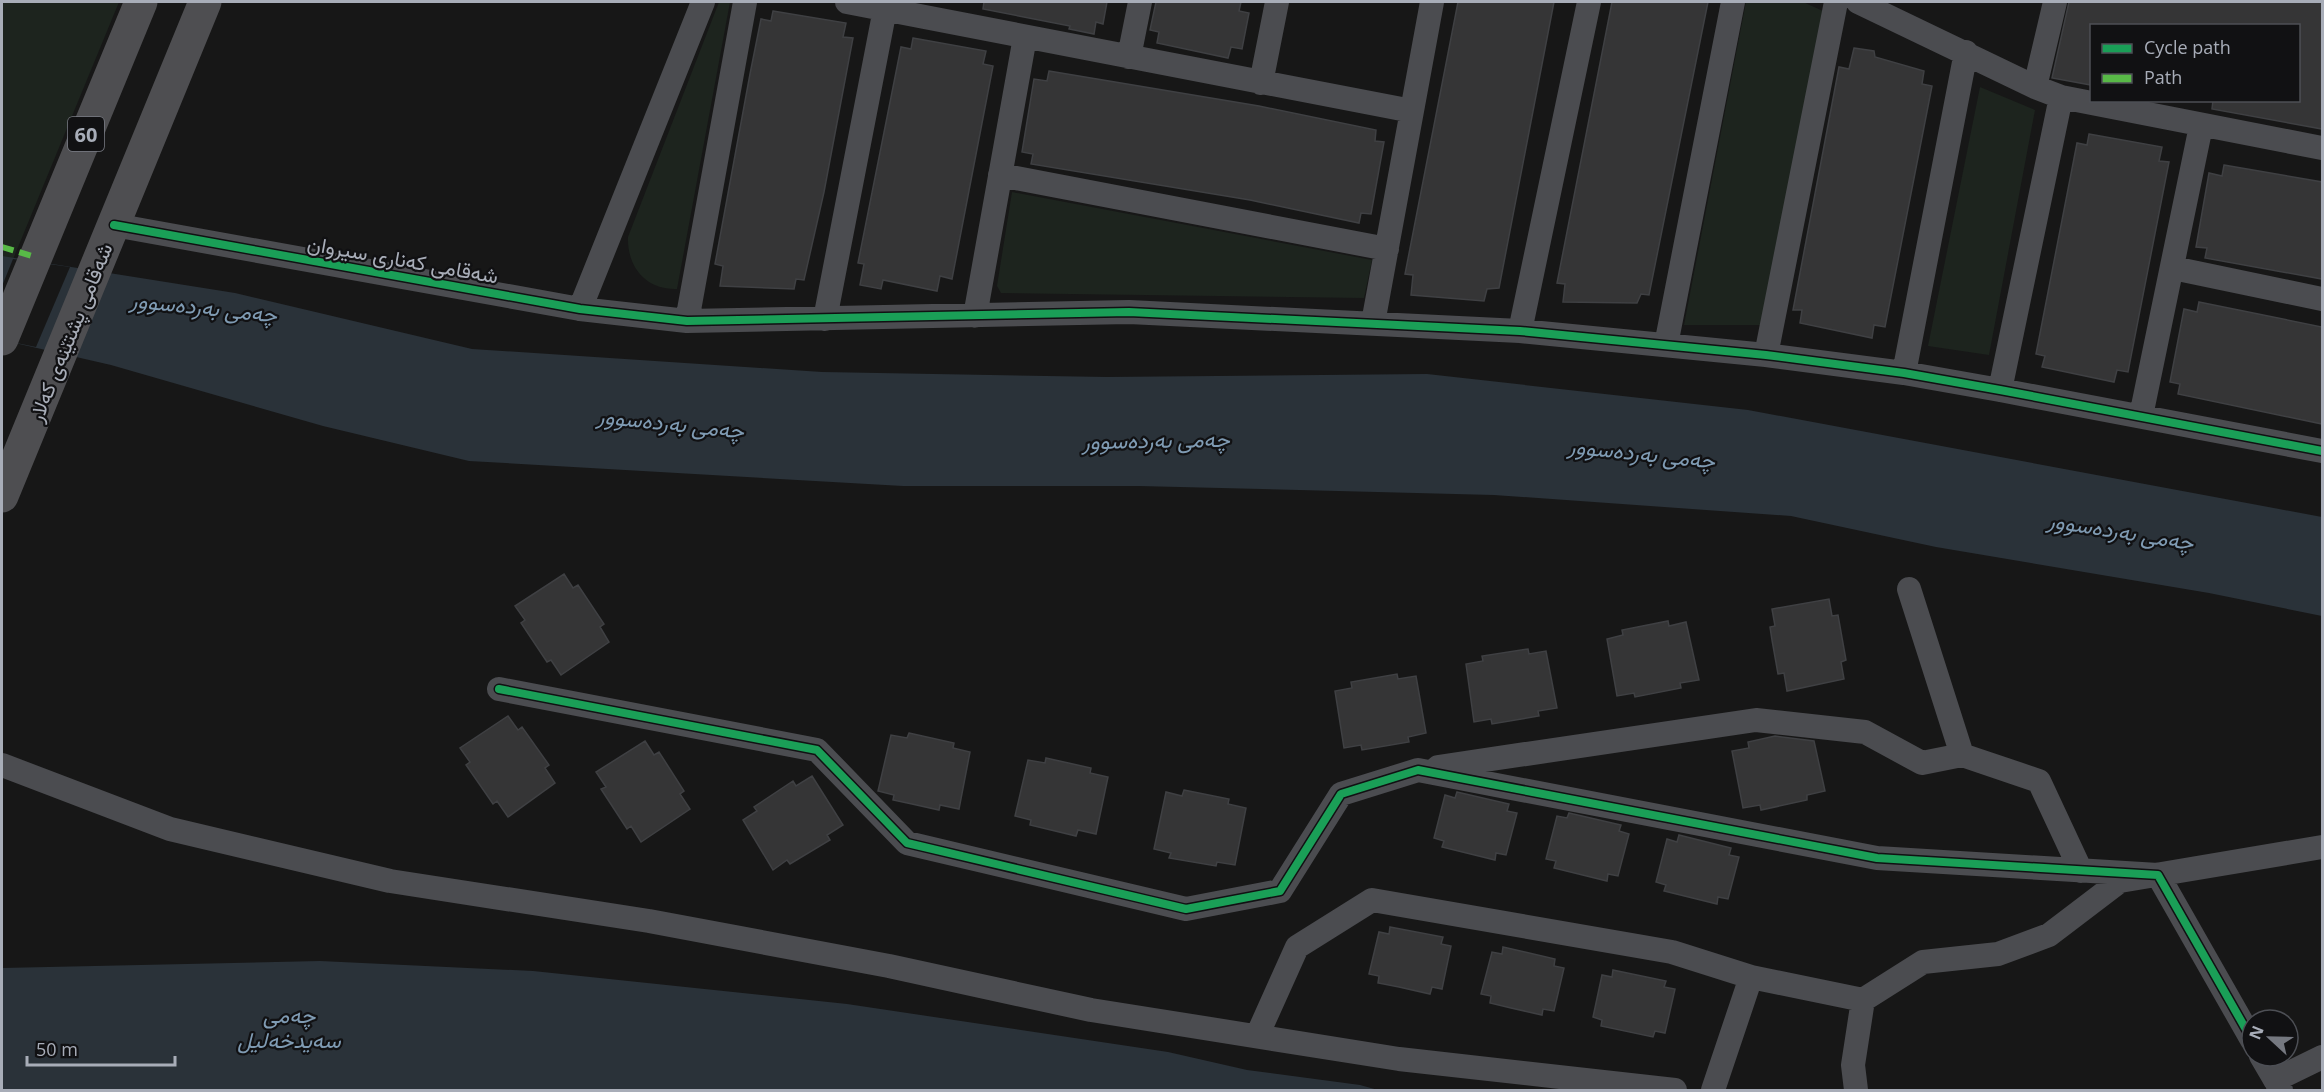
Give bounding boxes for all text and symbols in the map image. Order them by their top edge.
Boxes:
legend [2090,24,2300,102]
text: Cycle path [2144,35,2231,59]
text: Path [2144,65,2182,89]
road number: 60 [68,117,104,151]
street label: شەقامی کەناری سیروان [305,228,501,290]
street label: شەقامی پشتێنەی کەلار [21,239,120,427]
water label: چەمی بەردەسوور [127,283,280,330]
water label: چەمی بەردەسوور [594,399,747,446]
water label: چەمی بەردەسوور [1080,423,1231,456]
water label: چەمی بەردەسوور [1565,429,1718,476]
water label: چەمی بەردەسوور [2044,503,2197,558]
water label: چەمی سەیدخەلیل [237,999,341,1054]
north arrow [2240,1008,2300,1068]
text: N [2243,1022,2269,1043]
scale bar [27,1029,176,1067]
text: 50 m [36,1037,78,1061]

